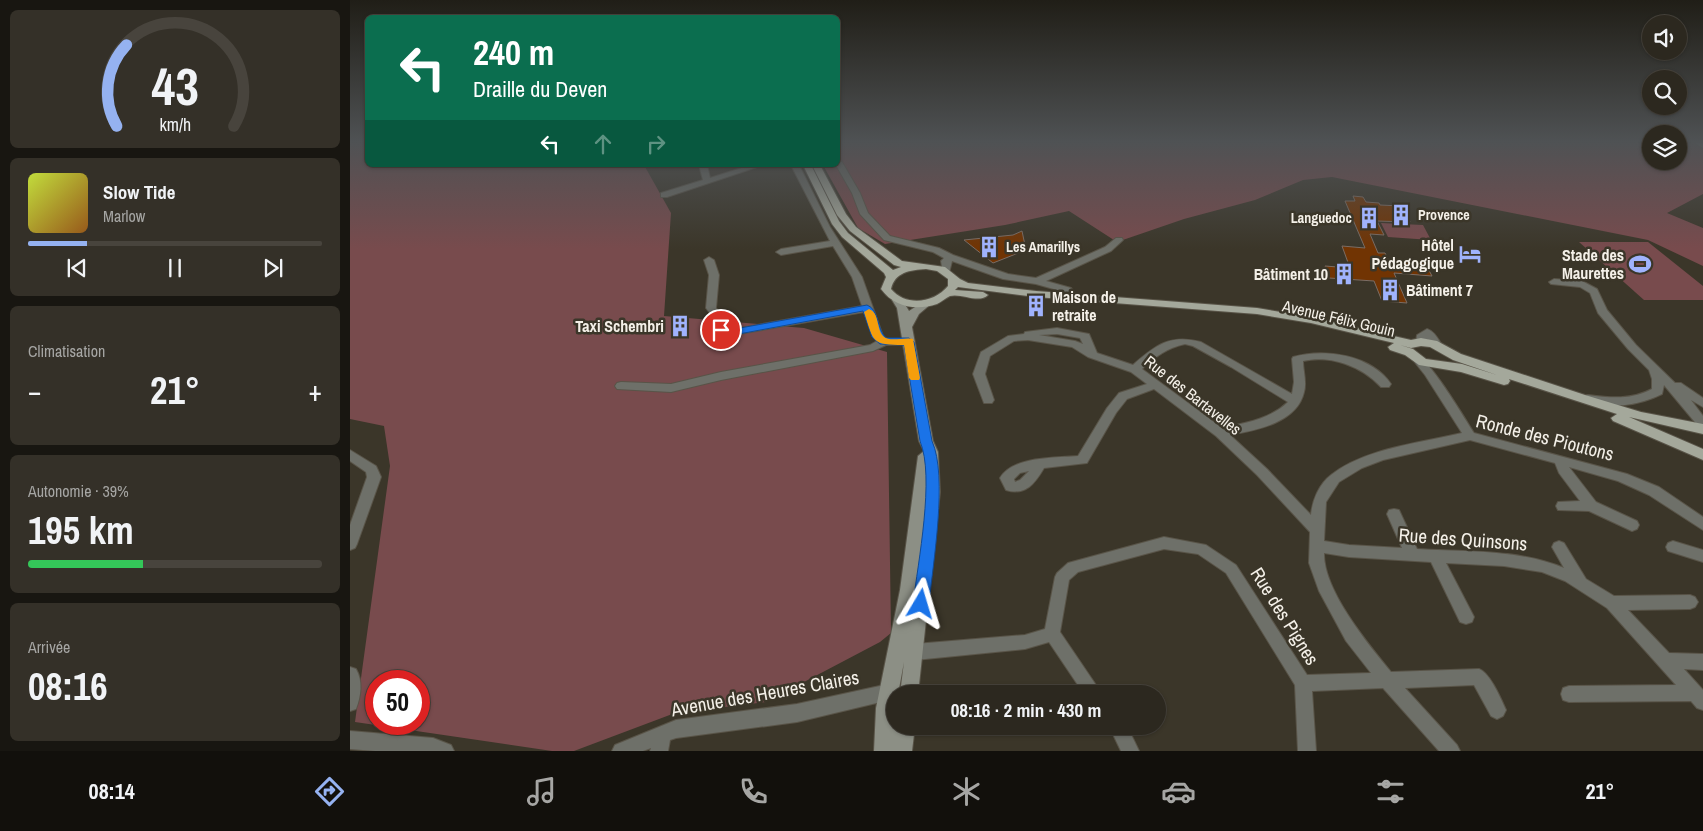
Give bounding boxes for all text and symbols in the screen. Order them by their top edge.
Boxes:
map controls [1642,15,1687,170]
button: sound [1642,15,1687,60]
text: 240 m [473,29,554,76]
icon: left [390,35,455,100]
text: 43 [151,51,199,121]
button: search [1642,70,1687,115]
text: Draille du Deven [473,74,607,104]
text: km/h [159,113,191,137]
button: layers [1642,125,1687,170]
icon: left [536,130,564,158]
icon: ahead [589,130,617,158]
icon: right [642,130,670,158]
text: Slow Tide [103,179,175,205]
building icon: Provence [1388,202,1414,228]
text: Marlow [103,205,145,227]
building icon: Languedoc [1356,205,1382,231]
place label: Provence [1418,206,1470,224]
place label: Languedoc [1291,209,1352,227]
building icon: Les Amarillys [976,234,1002,260]
place label: Hôtel Pédagogique [1372,234,1454,274]
place label: Les Amarillys [1006,238,1080,256]
hotel icon: Hôtel Pédagogique [1457,241,1483,267]
place label: Stade des Maurettes [1562,244,1624,284]
sports icon: Stade des Maurettes [1627,251,1653,277]
icon: previous [63,254,91,282]
icon: pause [161,254,189,282]
icon: next [259,254,287,282]
building icon: Bâtiment 10 [1331,261,1357,287]
place label: Bâtiment 10 [1254,263,1328,285]
building icon: Bâtiment 7 [1377,277,1403,303]
place label: Bâtiment 7 [1406,279,1473,301]
place label: Maison de retraite [1052,286,1116,326]
building icon: Maison de retraite [1023,293,1049,319]
street label: Avenue Félix Gouin [1279,294,1398,342]
pin [700,309,742,351]
building icon: Taxi Schembri [667,313,693,339]
place label: Taxi Schembri [575,315,664,337]
icon: arrive [707,316,735,344]
text: Climatisation [28,340,105,362]
street label: Rue des Bartavelles [1140,350,1246,440]
text: 21° [150,365,200,416]
text: − [28,372,41,410]
text: + [309,372,322,410]
street label: Ronde des Pioutons [1473,407,1617,467]
text: Autonomie · 39% [28,480,129,502]
text: 195 km [28,505,134,556]
street label: Rue des Quinsons [1398,522,1528,556]
street label: Rue des Pignes [1245,562,1326,670]
position arrow [894,577,946,629]
text: Arrivée [28,636,70,658]
text: 08:16 [28,661,108,712]
street label: Avenue des Heures Claires [668,664,861,722]
speed limit sign: 50 [365,670,430,735]
text: 08:16 · 2 min · 430 m [951,697,1101,723]
icon: directions [312,774,347,809]
icon: music [524,774,559,809]
icon: phone [736,774,771,809]
icon: climate [949,774,984,809]
icon: car [1161,774,1196,809]
icon: filters [1373,774,1408,809]
text: 08:14 [89,776,135,806]
text: 21° [1585,776,1614,806]

